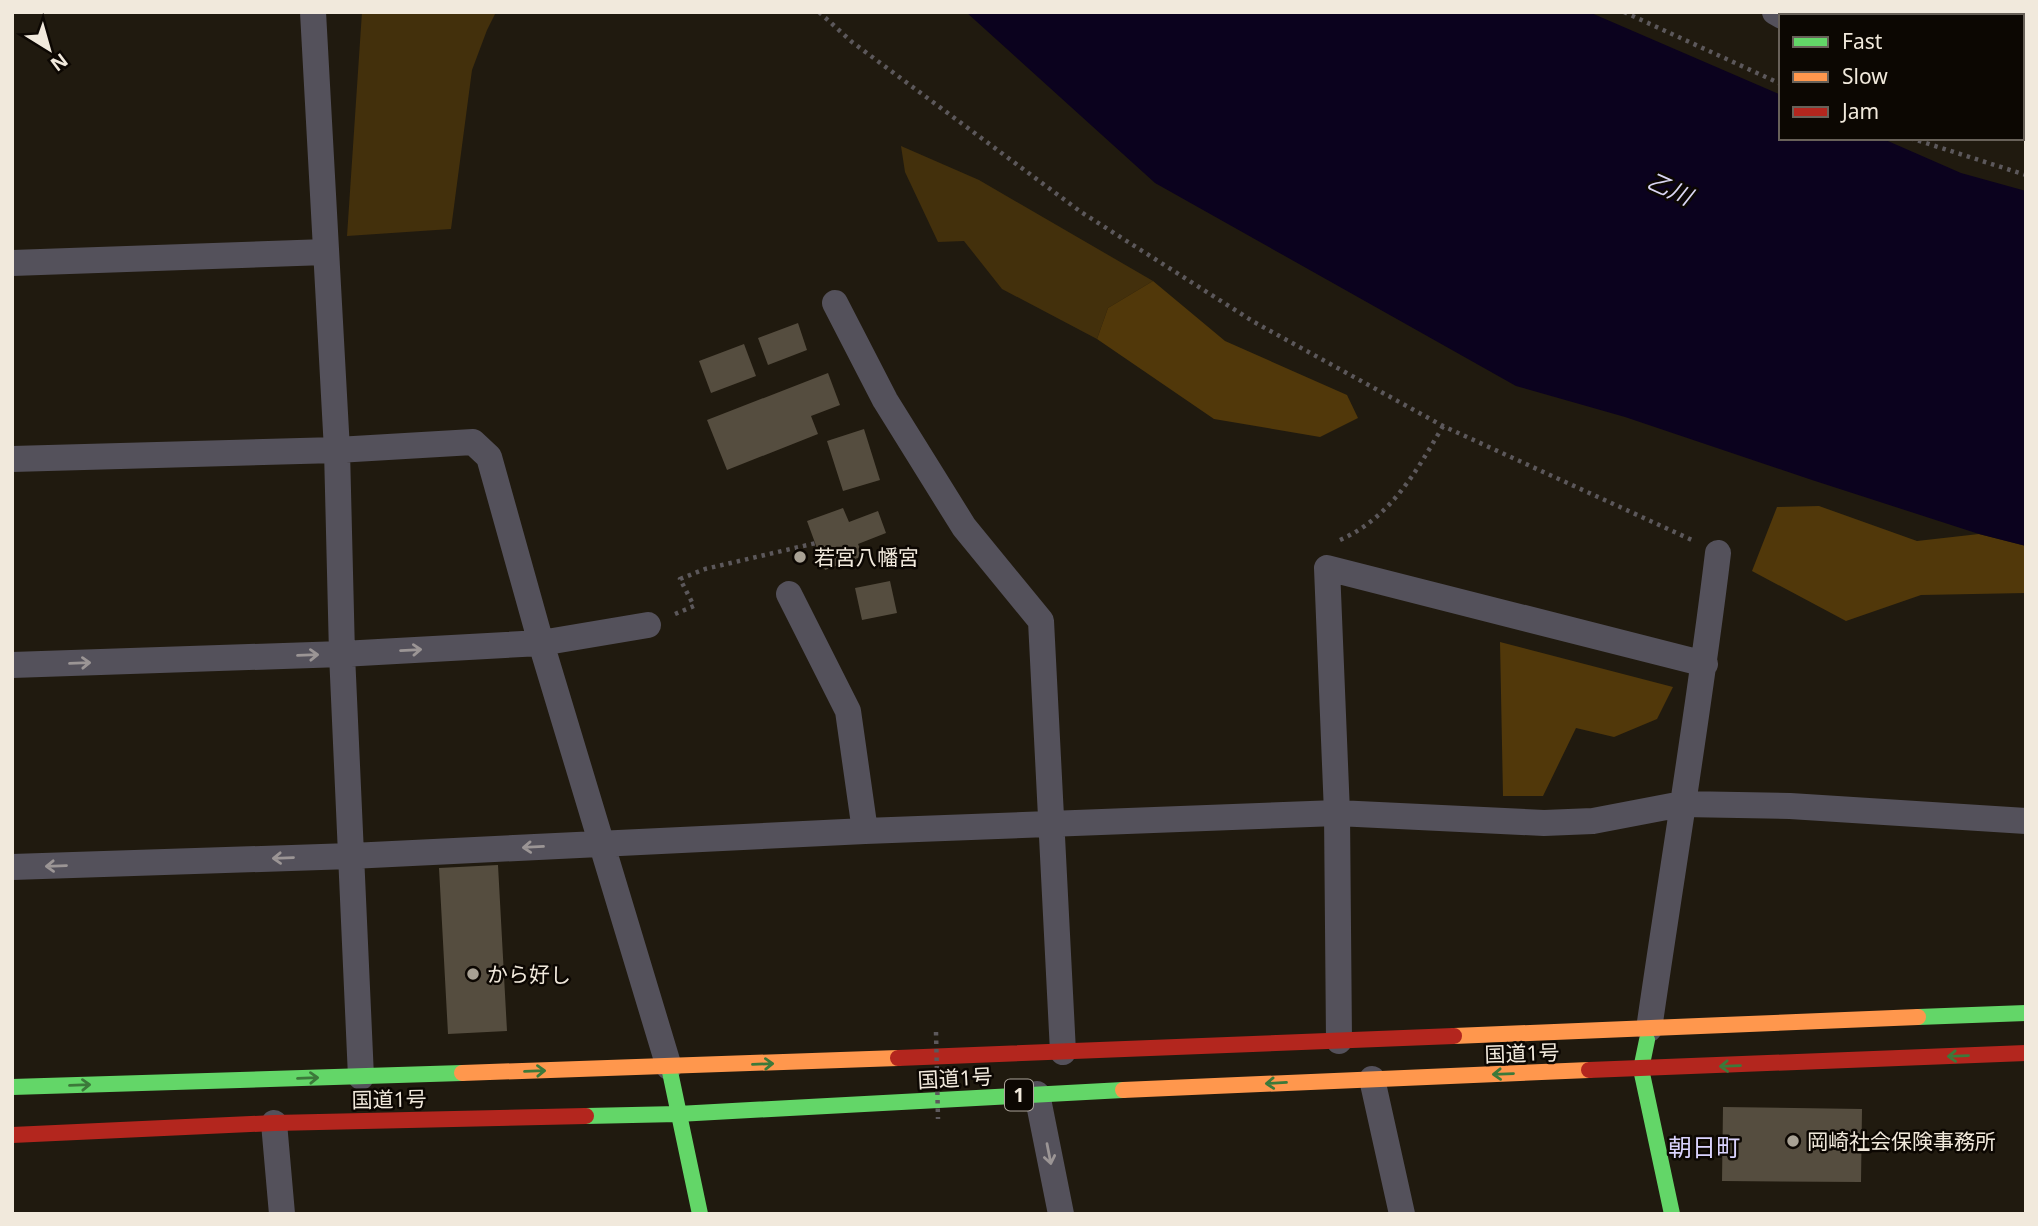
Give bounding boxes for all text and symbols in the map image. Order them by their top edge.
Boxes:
north arrow [14,14,84,84]
legend [1779,14,2024,140]
text: Fast [1842,27,1883,55]
text: N [45,48,73,78]
text: Slow [1842,62,1888,90]
text: Jam [1840,97,1879,125]
water label: 乙川 [1642,164,1700,213]
place label: 若宮八幡宮 [814,543,919,571]
marker: 若宮八幡宮 [792,549,808,565]
one-way arrow [399,643,421,656]
one-way arrow [296,648,319,662]
one-way arrow [69,656,92,669]
one-way arrow [522,840,545,853]
one-way arrow [272,852,295,865]
one-way arrow [45,859,68,873]
place label: から好し [487,960,571,988]
marker: から好し [465,966,481,982]
street label: 国道1号 [1484,1038,1560,1068]
one-way arrow [1946,1049,1969,1062]
one-way arrow [751,1057,774,1070]
one-way arrow [1719,1059,1742,1072]
street label: 国道1号 [917,1062,993,1094]
one-way arrow [524,1065,547,1078]
one-way arrow [1492,1068,1515,1081]
one-way arrow [296,1072,319,1085]
one-way arrow [1264,1077,1287,1090]
one-way arrow [69,1078,92,1092]
road number: 1 [1005,1079,1033,1110]
street label: 国道1号 [351,1084,427,1114]
place label: 岡崎社会保険事務所 [1807,1127,1996,1155]
district label: 朝日町 [1668,1130,1740,1163]
marker: 岡崎社会保険事務所 [1785,1133,1801,1149]
one-way arrow [1042,1142,1056,1165]

